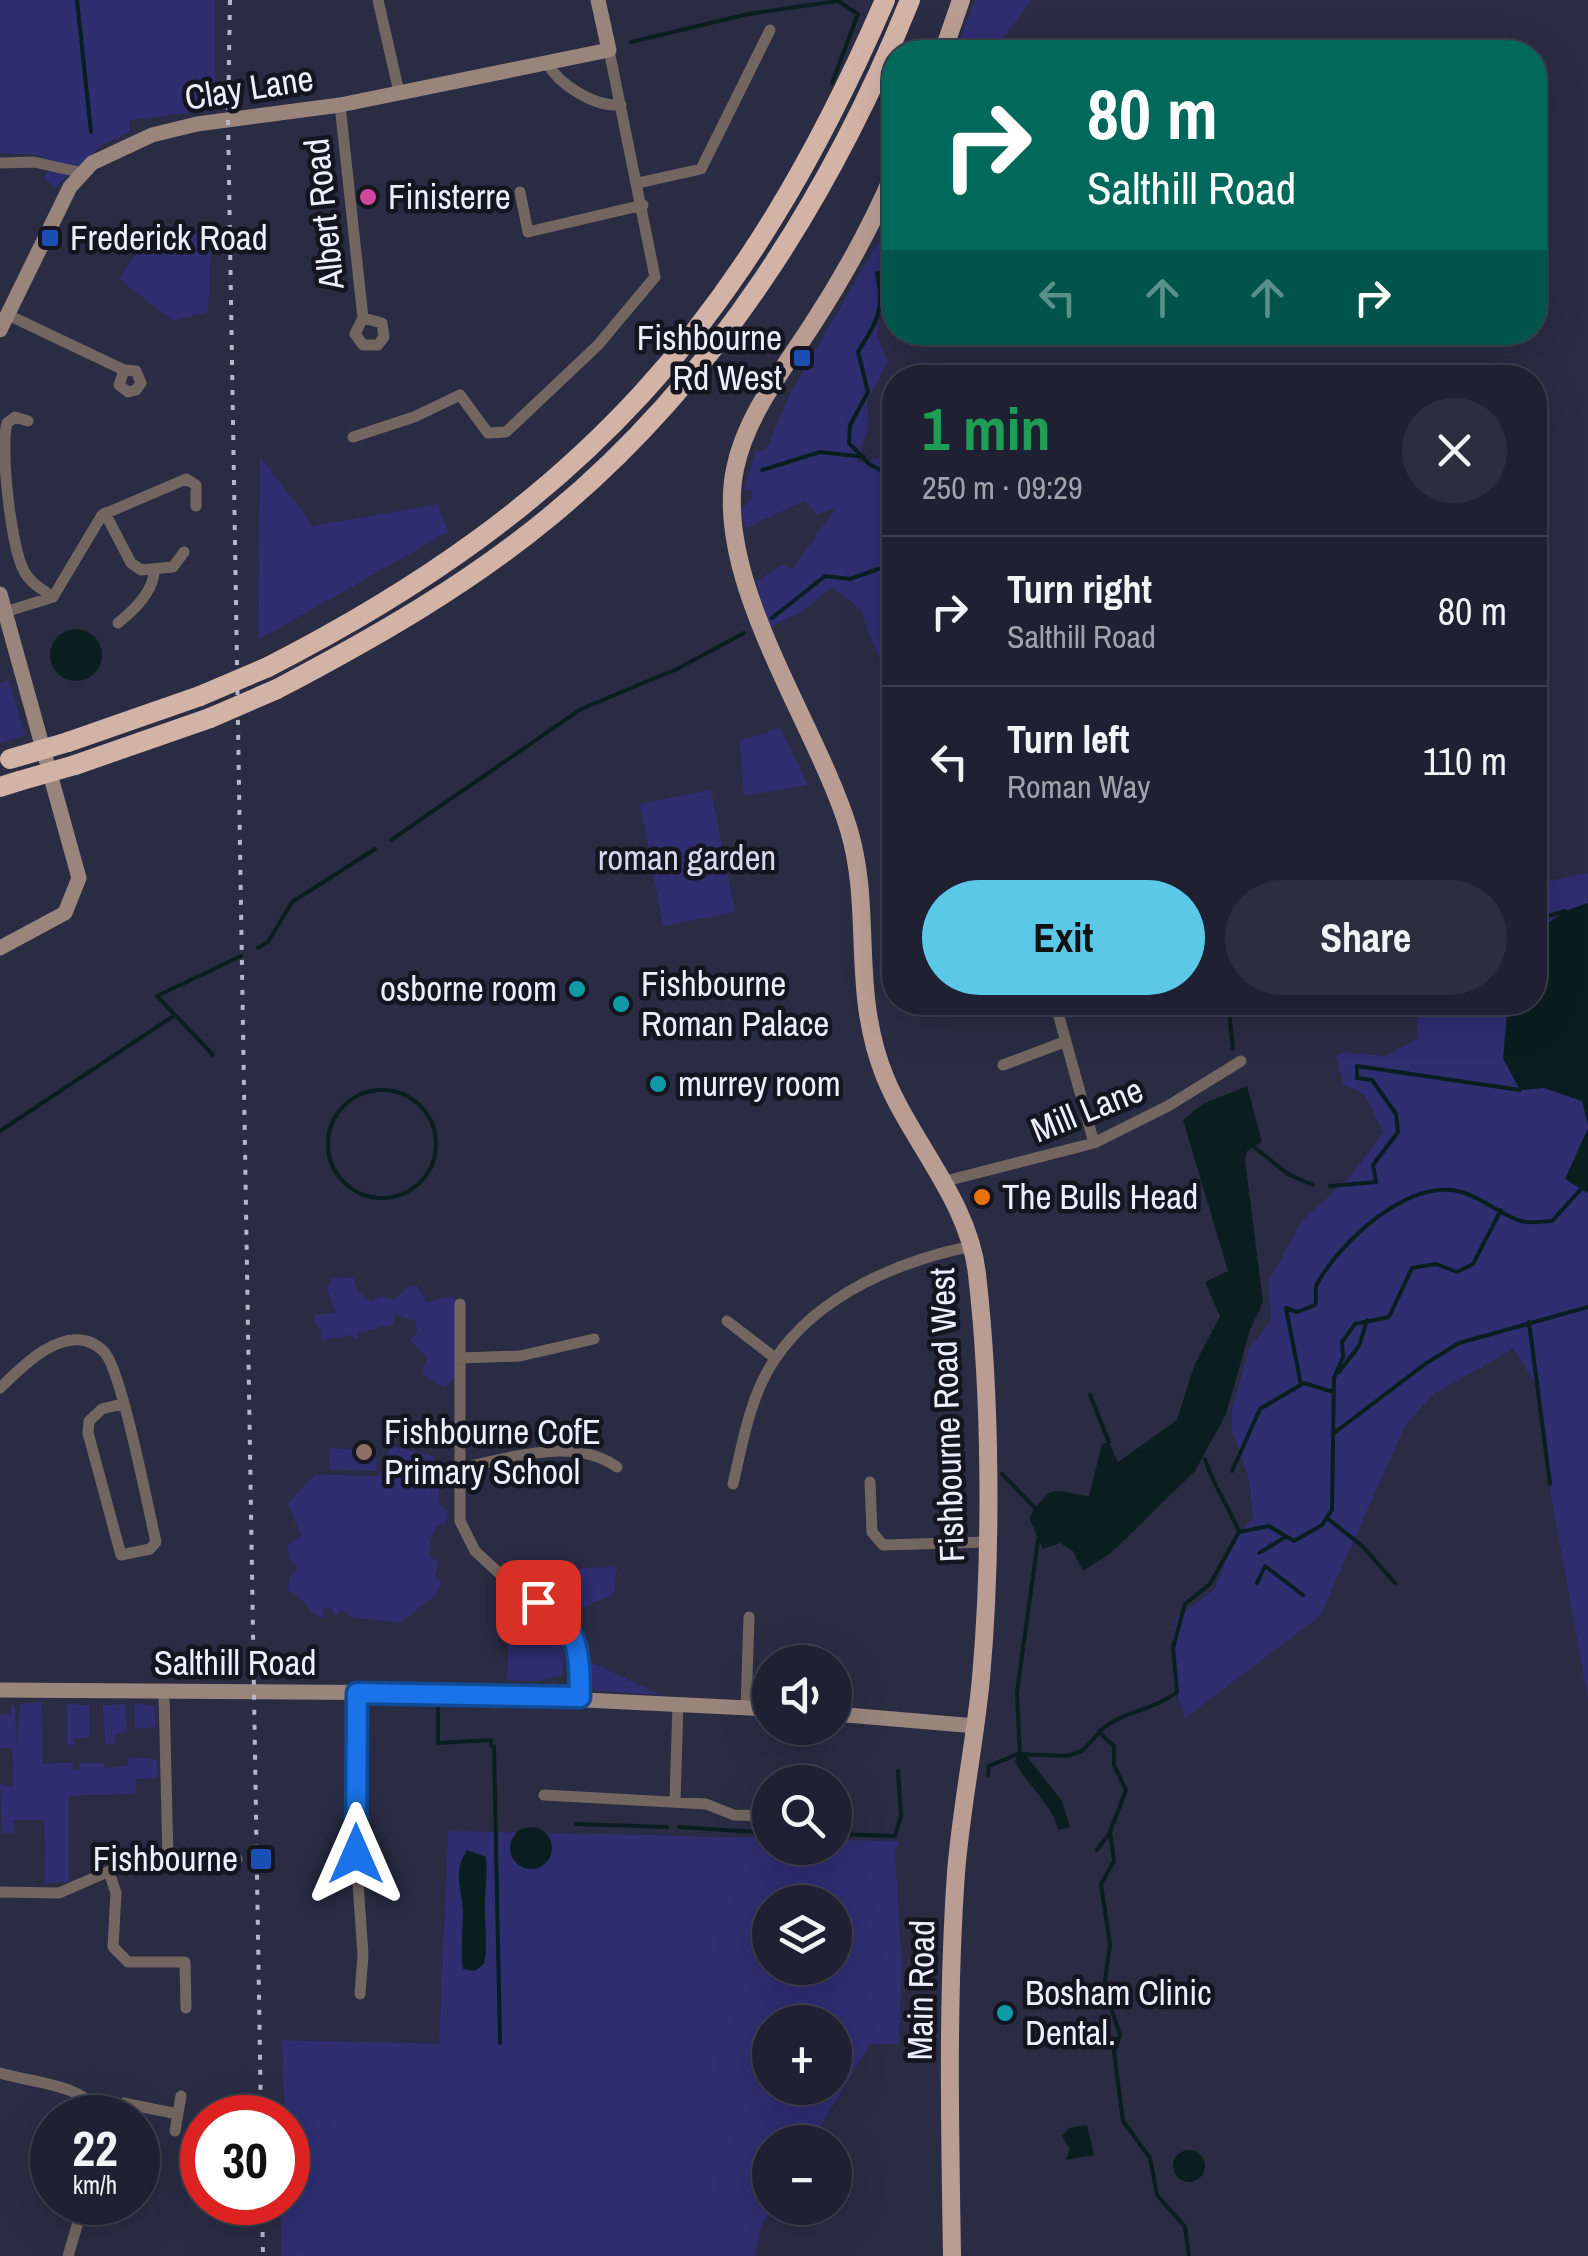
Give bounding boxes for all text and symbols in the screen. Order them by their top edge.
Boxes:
street label: Clay Lane [181,54,316,121]
text: 80 m [1087,67,1218,161]
icon: right [922,80,1052,210]
street label: Albert Road [292,136,355,293]
text: Salthill Road [1087,157,1296,218]
place label: Finisterre [388,173,511,220]
marker: Finisterre [357,186,379,208]
place label: Frederick Road [70,214,268,261]
marker: Frederick Road [39,227,61,249]
icon: left [1030,270,1085,325]
icon: ahead [1135,270,1190,325]
icon: ahead [1240,270,1295,325]
icon: right [1345,270,1400,325]
place label: Fishbourne Rd West [637,314,782,401]
marker: Fishbourne Rd West [791,347,813,369]
text: 1 min [922,388,1051,469]
button: close [1402,398,1507,503]
text: 250 m · 09:29 [922,466,1082,509]
text: Turn right [1007,564,1152,615]
icon: right [922,584,977,639]
text: 80 m [1438,586,1507,637]
text: Salthill Road [1007,615,1156,658]
text: Turn left [1007,714,1129,765]
icon: left [922,734,977,789]
text: 110 m [1423,736,1507,787]
text: Roman Way [1007,765,1150,808]
park label: roman garden [598,834,776,881]
button: Exit [922,880,1205,995]
button: Share [1225,880,1507,995]
place label: Fishbourne Roman Palace [641,960,829,1047]
place label: osborne room [380,965,557,1012]
marker: osborne room [566,978,588,1000]
marker: Fishbourne Roman Palace [610,993,632,1015]
place label: murrey room [678,1060,841,1107]
street label: Mill Lane [1024,1066,1150,1153]
marker: murrey room [647,1073,669,1095]
place label: The Bulls Head [1002,1173,1198,1220]
marker: The Bulls Head [971,1186,993,1208]
street label: Fishbourne Road West [918,1267,975,1563]
place label: Fishbourne CofE Primary School [384,1408,601,1495]
marker: Fishbourne CofE Primary School [353,1441,375,1463]
pin [496,1560,581,1645]
icon: arrive [511,1575,566,1630]
street label: Salthill Road [154,1639,316,1686]
map controls [752,1645,852,2225]
button: sound [752,1645,852,1745]
button: search [752,1765,852,1865]
position arrow [304,1802,408,1906]
place label: Fishbourne [93,1835,238,1882]
marker: Fishbourne [248,1846,274,1872]
button: layers [752,1885,852,1985]
street label: Main Road [896,1919,945,2061]
place label: Bosham Clinic Dental. [1025,1969,1212,2056]
marker: Bosham Clinic Dental. [994,2002,1016,2024]
button: + [752,2005,852,2105]
speed limit sign: 30 [180,2095,310,2225]
text: 22 [72,2114,118,2182]
button: − [752,2125,852,2225]
text: km/h [73,2168,117,2202]

